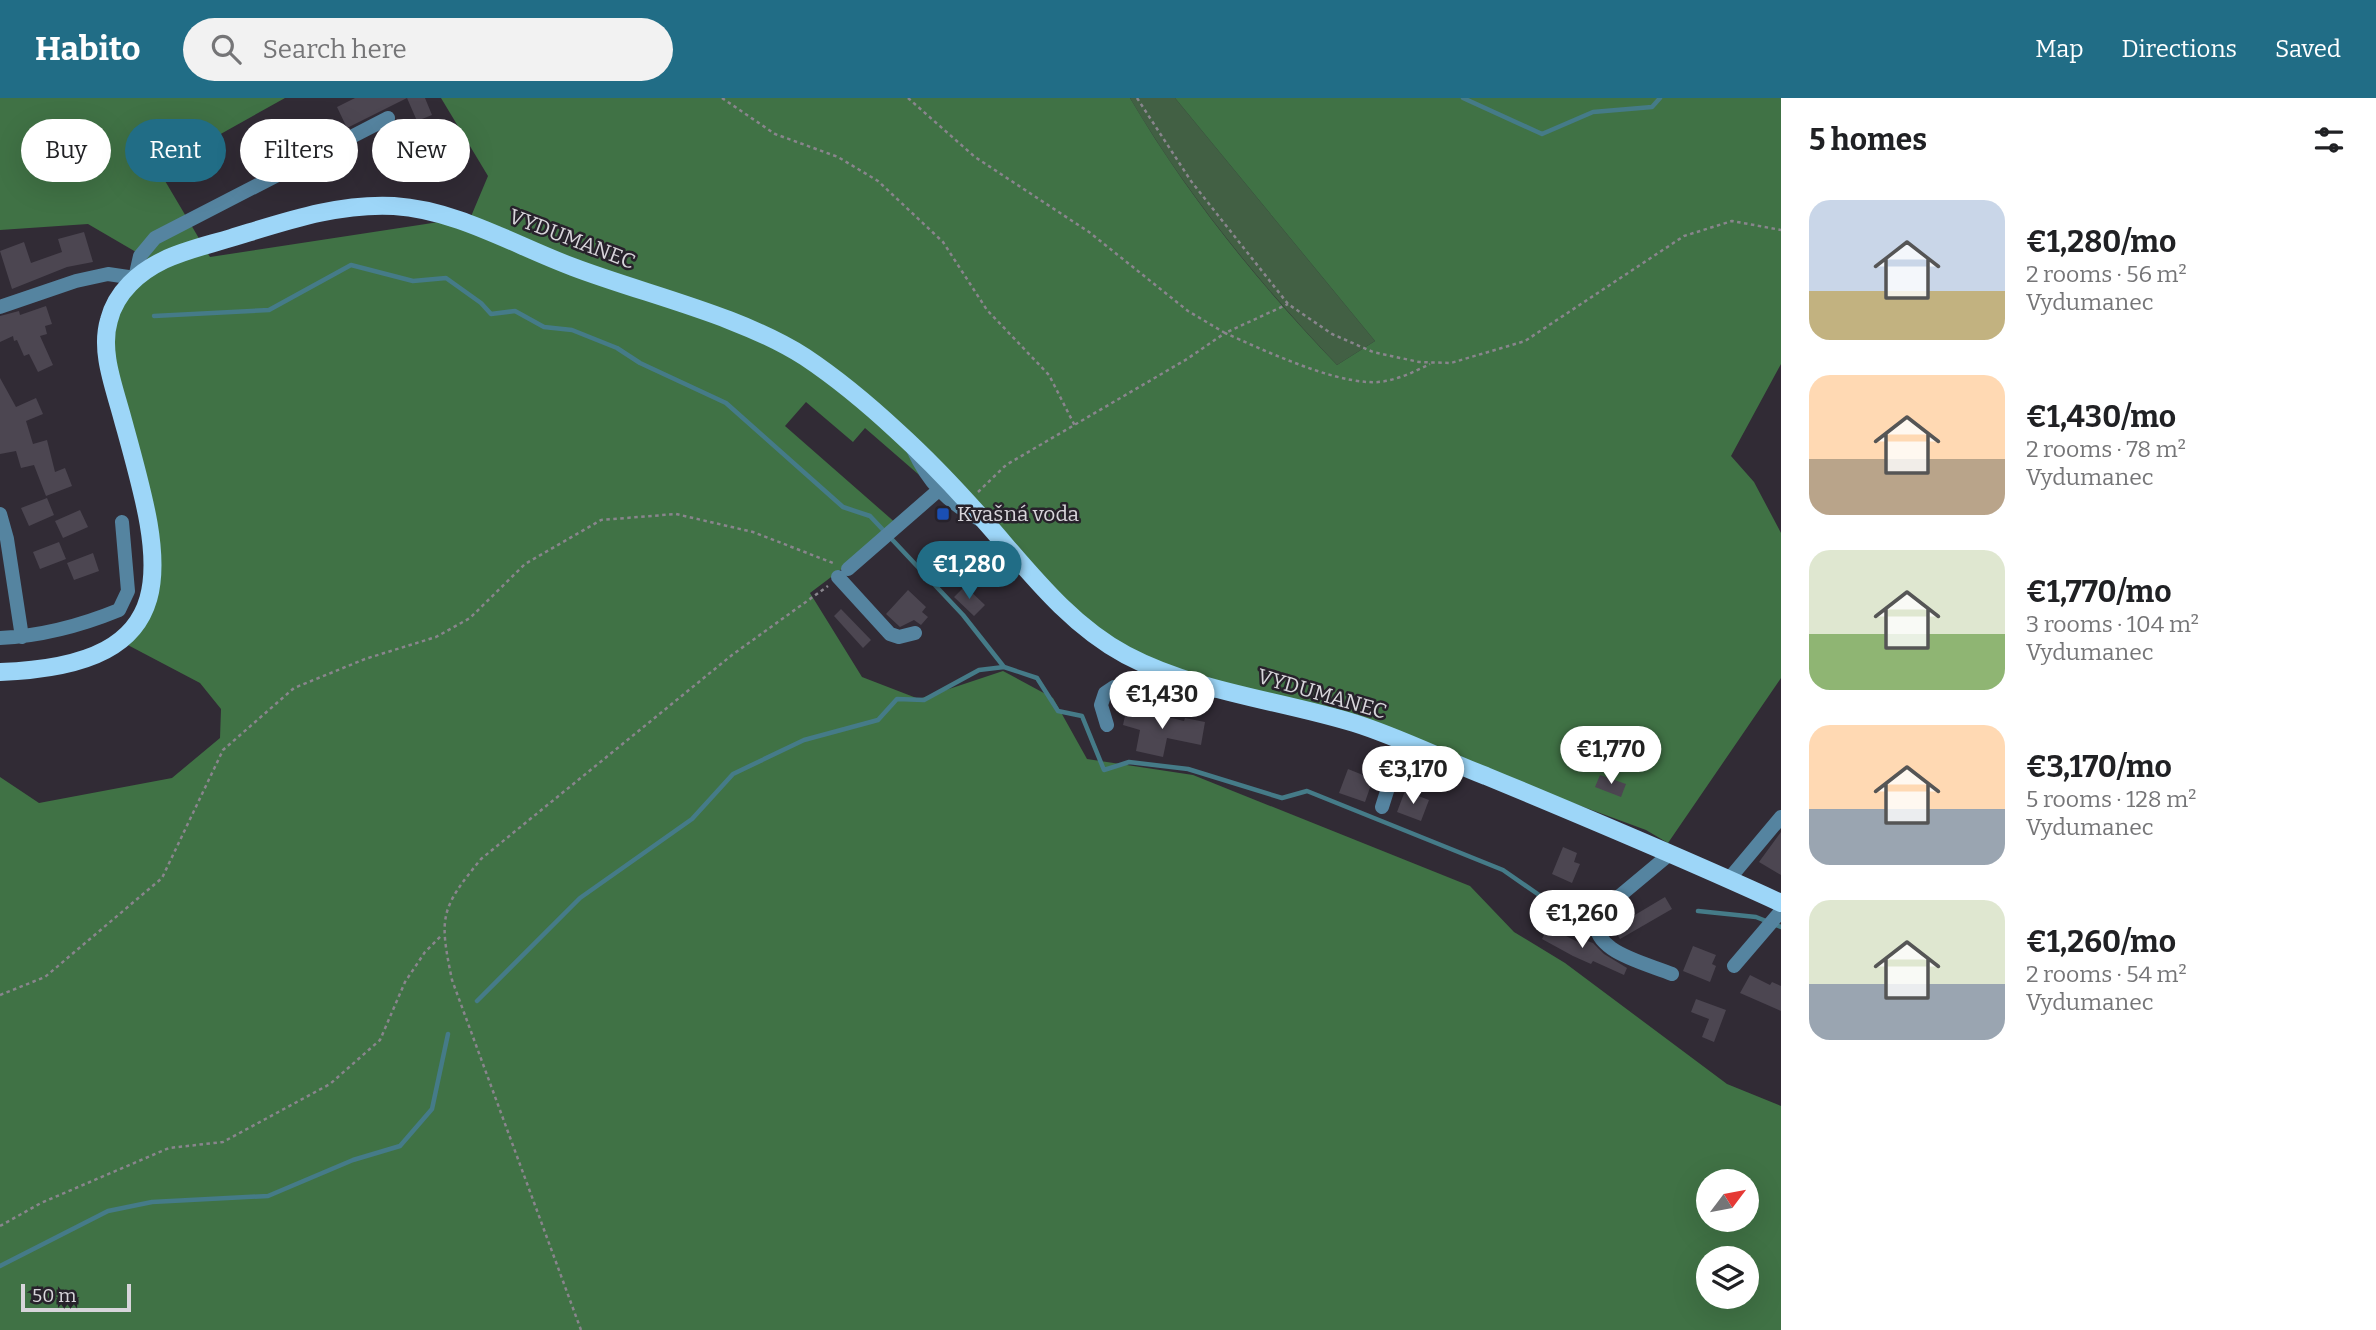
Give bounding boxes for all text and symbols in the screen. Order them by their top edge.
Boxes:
search box [183,18,673,81]
text: Habito [35,29,141,69]
icon: search [207,30,245,68]
text: Search here [263,34,407,65]
text: Map [2035,35,2084,63]
text: Directions [2122,35,2237,63]
text: Saved [2275,35,2341,63]
chip: Buy [21,119,111,182]
chip: Rent [125,119,226,182]
chip: Filters [240,119,358,182]
chip: New [372,119,470,182]
icon: filters [2310,121,2348,159]
text: 5 homes [1809,122,1927,158]
street label: VYDUMANEC [505,203,639,275]
text: €1,280/mo [2026,224,2176,260]
icon: home [1865,228,1949,312]
text: 2 rooms · 56 m² [2026,260,2187,288]
text: Vydumanec [2026,288,2154,316]
text: €1,430/mo [2026,399,2176,435]
icon: home [1865,403,1949,487]
text: 2 rooms · 78 m² [2026,435,2186,463]
text: Vydumanec [2026,463,2154,491]
place label: Kvašná voda [957,501,1080,527]
marker: Kvašná voda [935,506,951,522]
pin: €1,280 [912,542,1026,601]
text: €1,280 [932,550,1006,578]
text: €1,770/mo [2026,574,2172,610]
icon: home [1865,578,1949,662]
text: 3 rooms · 104 m² [2026,610,2199,638]
text: Vydumanec [2026,638,2154,666]
street label: VYDUMANEC [1254,663,1390,725]
pin: €1,430 [1105,672,1219,731]
text: €1,430 [1126,680,1198,708]
pin: €1,770 [1554,726,1668,786]
text: €1,770 [1576,735,1646,763]
pin: €3,170 [1356,746,1470,806]
text: €3,170/mo [2026,749,2172,785]
icon: home [1865,753,1949,837]
text: €3,170 [1378,755,1448,783]
text: 5 rooms · 128 m² [2026,785,2196,813]
text: Vydumanec [2026,813,2154,841]
pin: €1,260 [1525,890,1639,950]
text: €1,260 [1546,899,1618,927]
text: €1,260/mo [2026,924,2176,960]
icon: home [1865,928,1949,1012]
text: 2 rooms · 54 m² [2026,960,2187,988]
text: Vydumanec [2026,988,2154,1016]
north arrow [1696,1169,1759,1232]
map controls [1696,1169,1759,1309]
button: layers [1696,1246,1759,1309]
scale bar [21,1281,131,1313]
text: 50 m [32,1284,76,1307]

